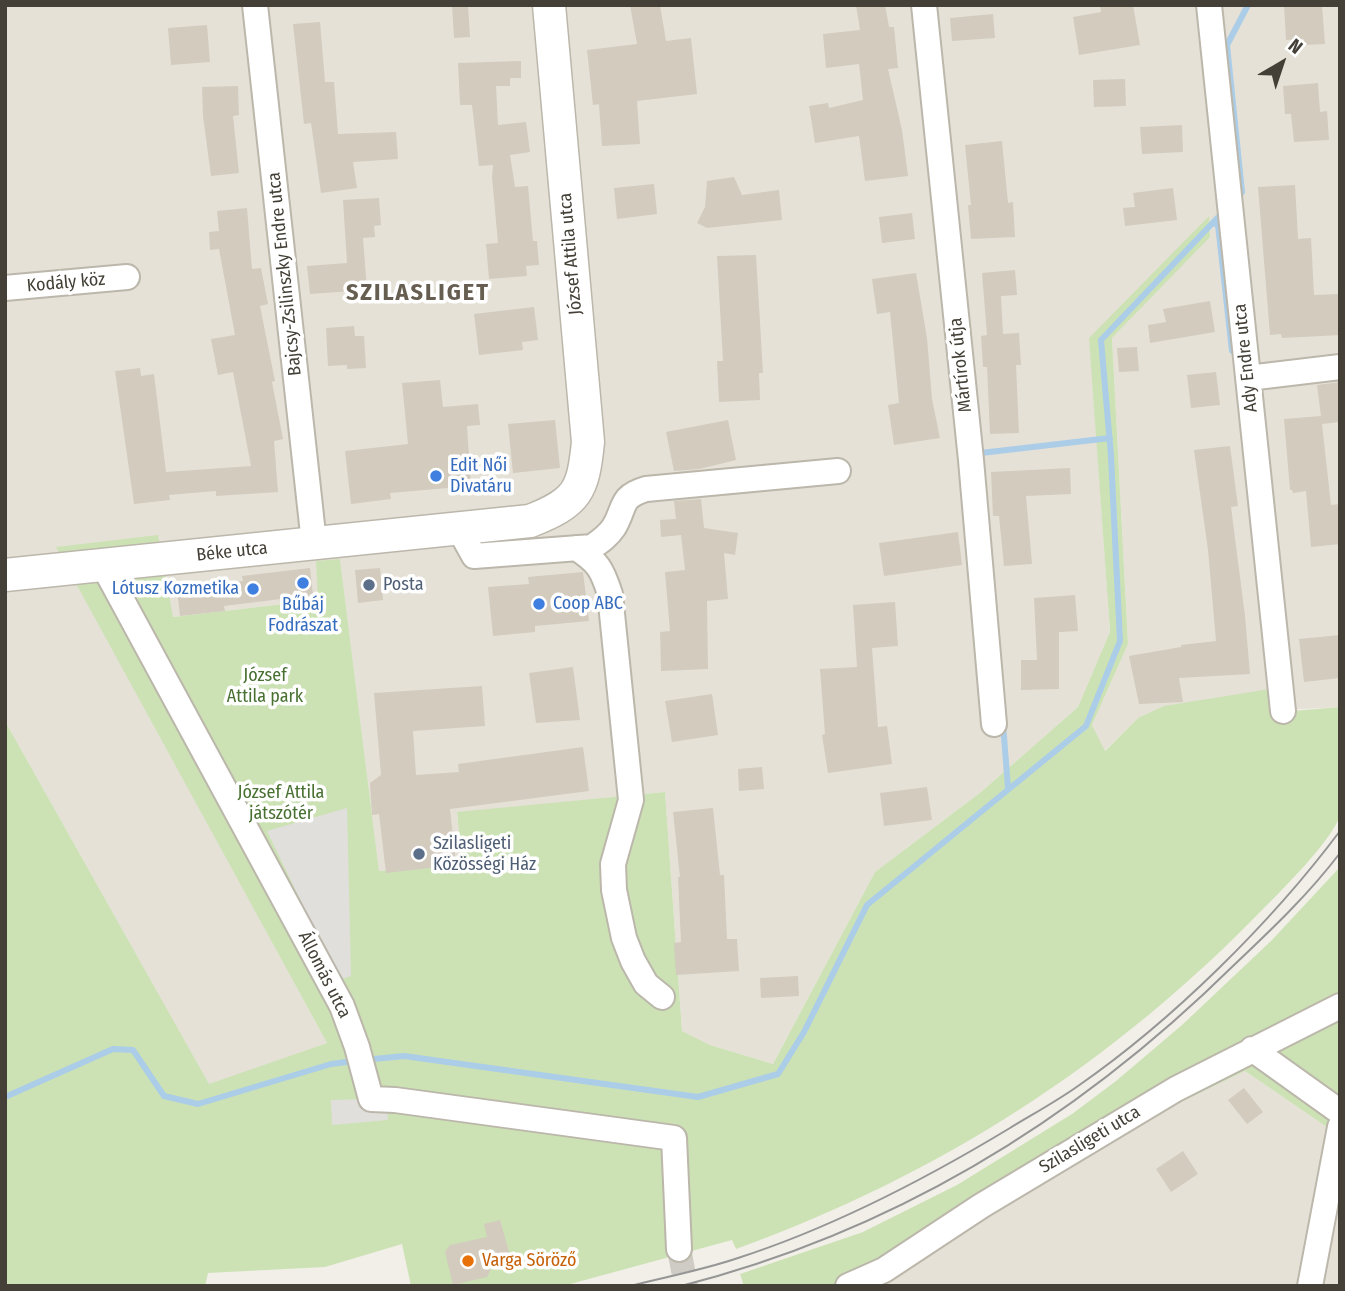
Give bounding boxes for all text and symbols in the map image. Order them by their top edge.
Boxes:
north arrow [1247,28,1317,98]
text: N [1284,34,1307,59]
street label: Bajcsy-Zsilinszky Endre utca [264,171,306,377]
street label: József Attila utca [555,192,587,316]
street label: Kodály köz [26,269,106,297]
district label: SZILASLIGET [347,279,489,307]
street label: Ady Endre utca [1230,303,1262,413]
street label: Mártírok útja [945,317,977,413]
place label: Edit Női Divatáru [450,455,512,498]
marker: Edit Női Divatáru [428,468,444,484]
street label: Béke utca [195,538,269,566]
place label: Posta [383,574,424,596]
marker: Bűbáj Fodrászat [295,575,311,591]
marker: Posta [361,577,377,593]
place label: Lótusz Kozmetika [112,578,239,600]
marker: Lótusz Kozmetika [245,581,261,597]
place label: Coop ABC [553,593,623,615]
place label: Bűbáj Fodrászat [268,594,338,636]
marker: Coop ABC [531,596,547,612]
park label: József Attila park [227,665,303,708]
park label: József Attila játszótér [238,782,324,824]
place label: Szilasligeti Közösségi Ház [433,833,536,876]
marker: Szilasligeti Közösségi Ház [411,846,427,862]
street label: Állomás utca [293,928,355,1022]
street label: Szilasligeti utca [1036,1101,1144,1179]
place label: Varga Söröző [482,1250,576,1272]
marker: Varga Söröző [460,1253,476,1269]

